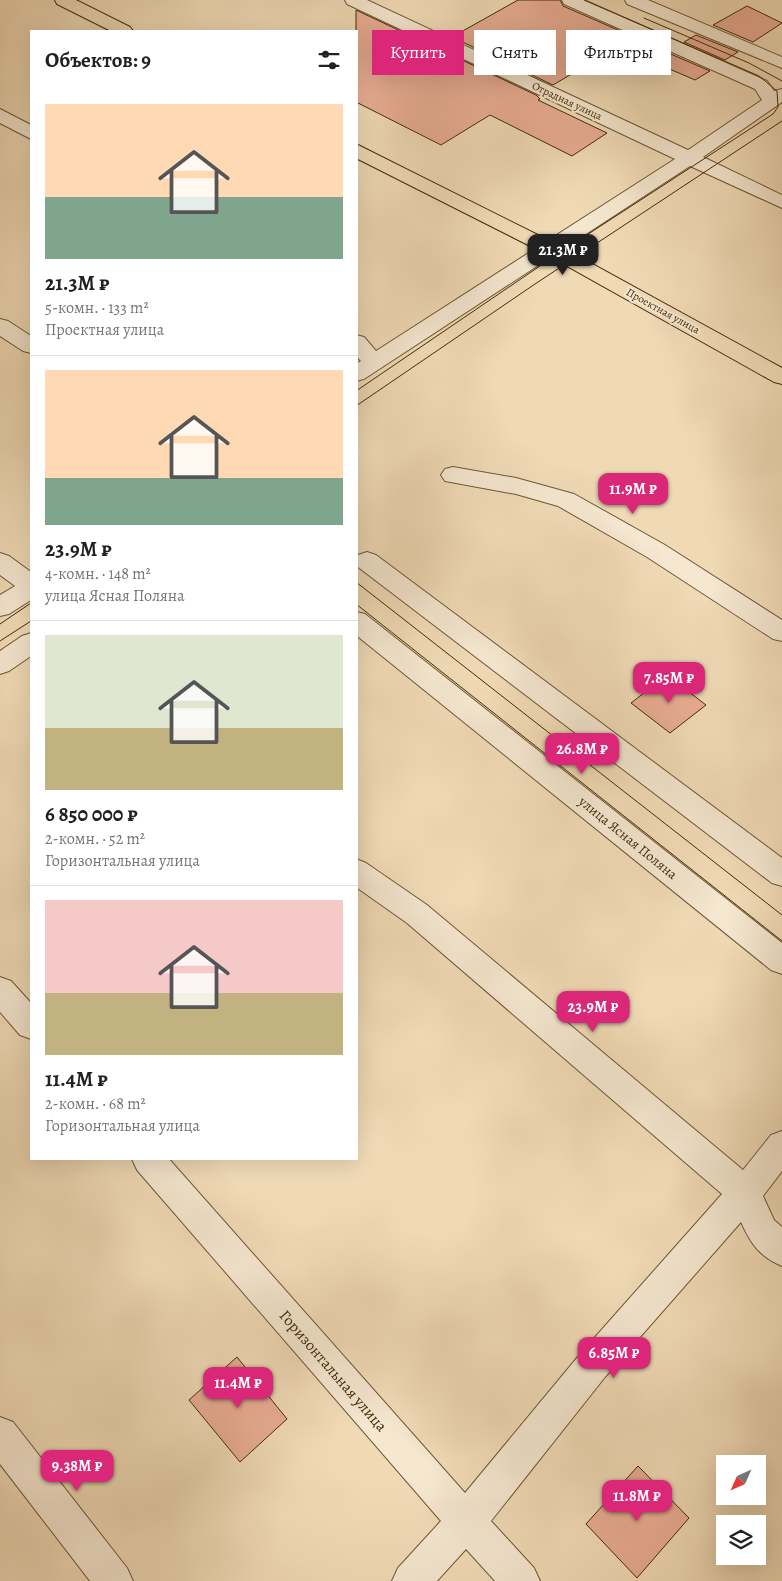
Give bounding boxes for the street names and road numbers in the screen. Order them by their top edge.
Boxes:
street label: Отрадная улица [529,78,605,124]
street label: Проектная улица [624,285,703,338]
street label: улица Ясная Поляна [574,792,682,884]
street label: Горизонтальная улица [274,1305,392,1437]

